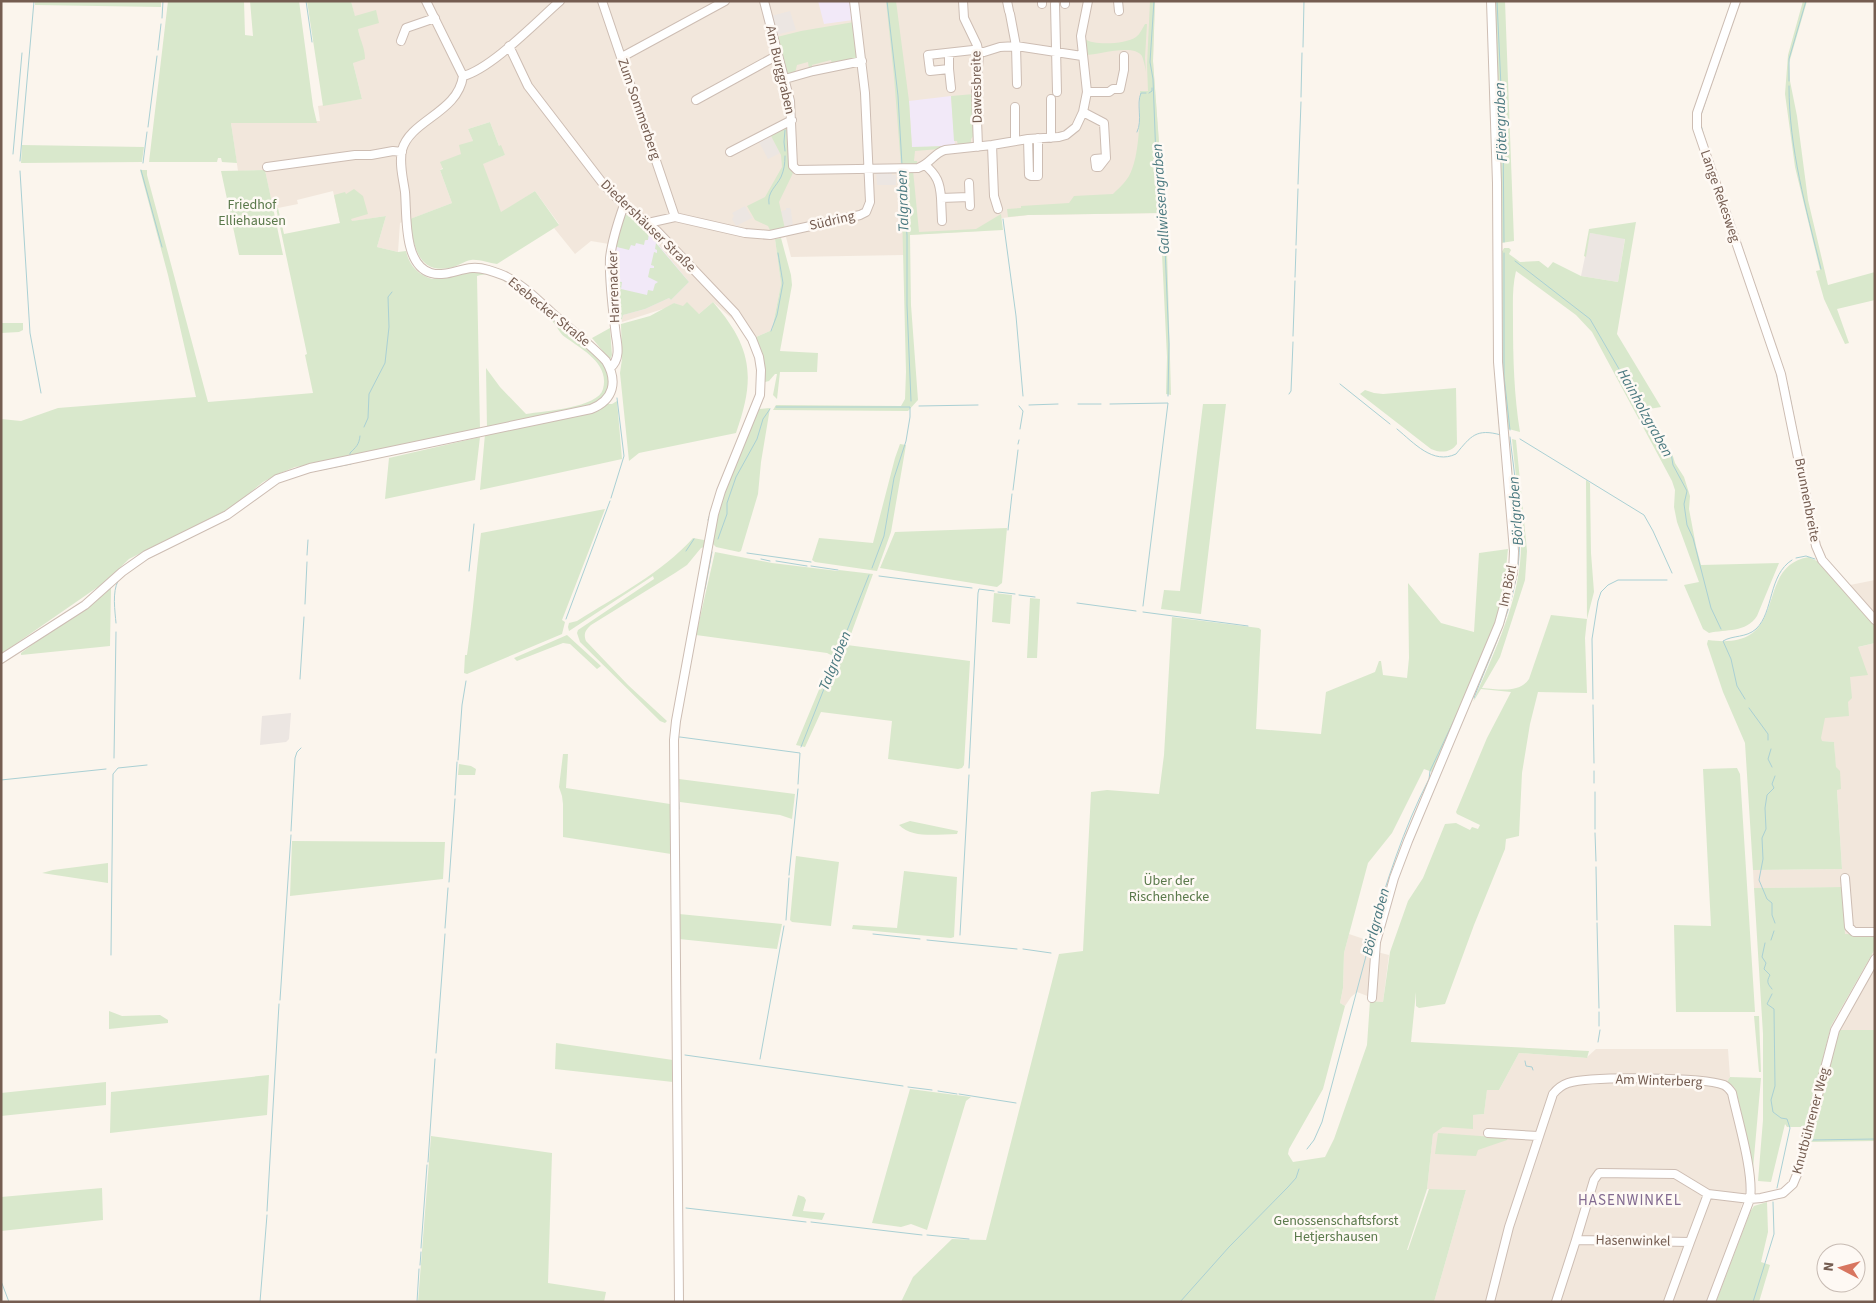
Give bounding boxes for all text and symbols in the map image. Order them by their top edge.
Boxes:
street label: Am Burggraben [760,24,800,116]
street label: Dawesbreite [966,50,988,124]
street label: Zum Sommerberg [612,56,666,162]
water label: Flötergraben [1489,82,1513,162]
water label: Gallwiesengraben [1147,143,1175,255]
street label: Lange Rekesweg [1695,147,1745,245]
water label: Talgraben [891,169,915,233]
street label: Diedershäuser Straße [596,175,700,277]
park label: Friedhof Elliehausen [218,195,286,231]
street label: Südring [807,206,857,236]
street label: Harrenacker [603,250,625,323]
street label: Esebecker Straße [503,272,595,352]
water label: Hainholzgraben [1612,365,1678,461]
street label: Brunnenbreite [1789,456,1825,544]
water label: Börlgraben [1503,476,1529,546]
street label: Im Börl [1494,563,1522,609]
water label: Talgraben [814,628,856,694]
park label: Über der Rischenhecke [1129,871,1209,907]
water label: Börlgraben [1357,886,1395,958]
street label: Knutbührener Weg [1787,1065,1835,1177]
street label: Am Winterberg [1615,1069,1703,1093]
district label: HASENWINKEL [1578,1190,1682,1211]
park label: Genossenschaftsforst Hetjershausen [1274,1211,1399,1247]
street label: Hasenwinkel [1595,1230,1671,1252]
north arrow [1816,1243,1866,1293]
text: N [1819,1261,1839,1272]

